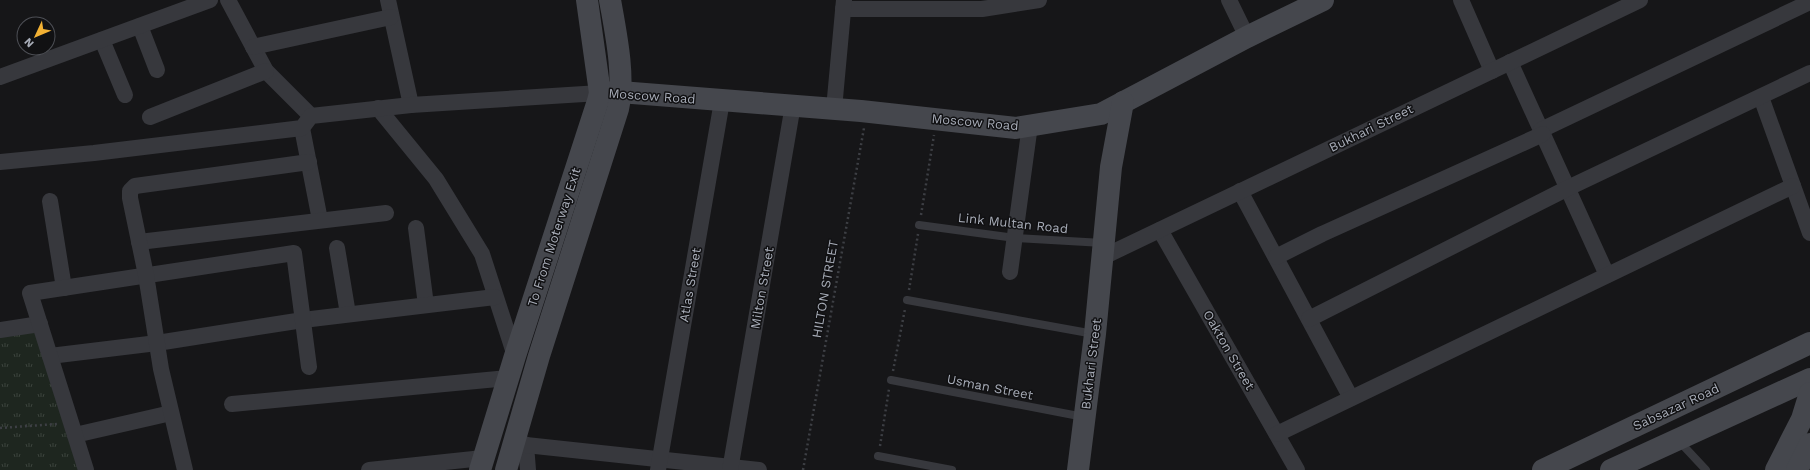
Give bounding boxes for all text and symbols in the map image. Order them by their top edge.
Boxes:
north arrow [16,16,56,56]
text: N [22,35,37,50]
street label: Moscow Road [608,85,696,107]
street label: Bukhari Street [1327,101,1416,155]
street label: Moscow Road [931,111,1019,133]
street label: To From Moterway Exit [524,165,584,308]
street label: Link Multan Road [957,210,1069,236]
street label: HILTON STREET [809,238,841,339]
street label: Milton Street [747,245,777,330]
street label: Atlas Street [676,246,704,323]
street label: Oakton Street [1200,308,1258,393]
street label: Bukhari Street [1078,317,1104,410]
street label: Usman Street [946,371,1035,403]
street label: Sabsazar Road [1631,380,1721,434]

